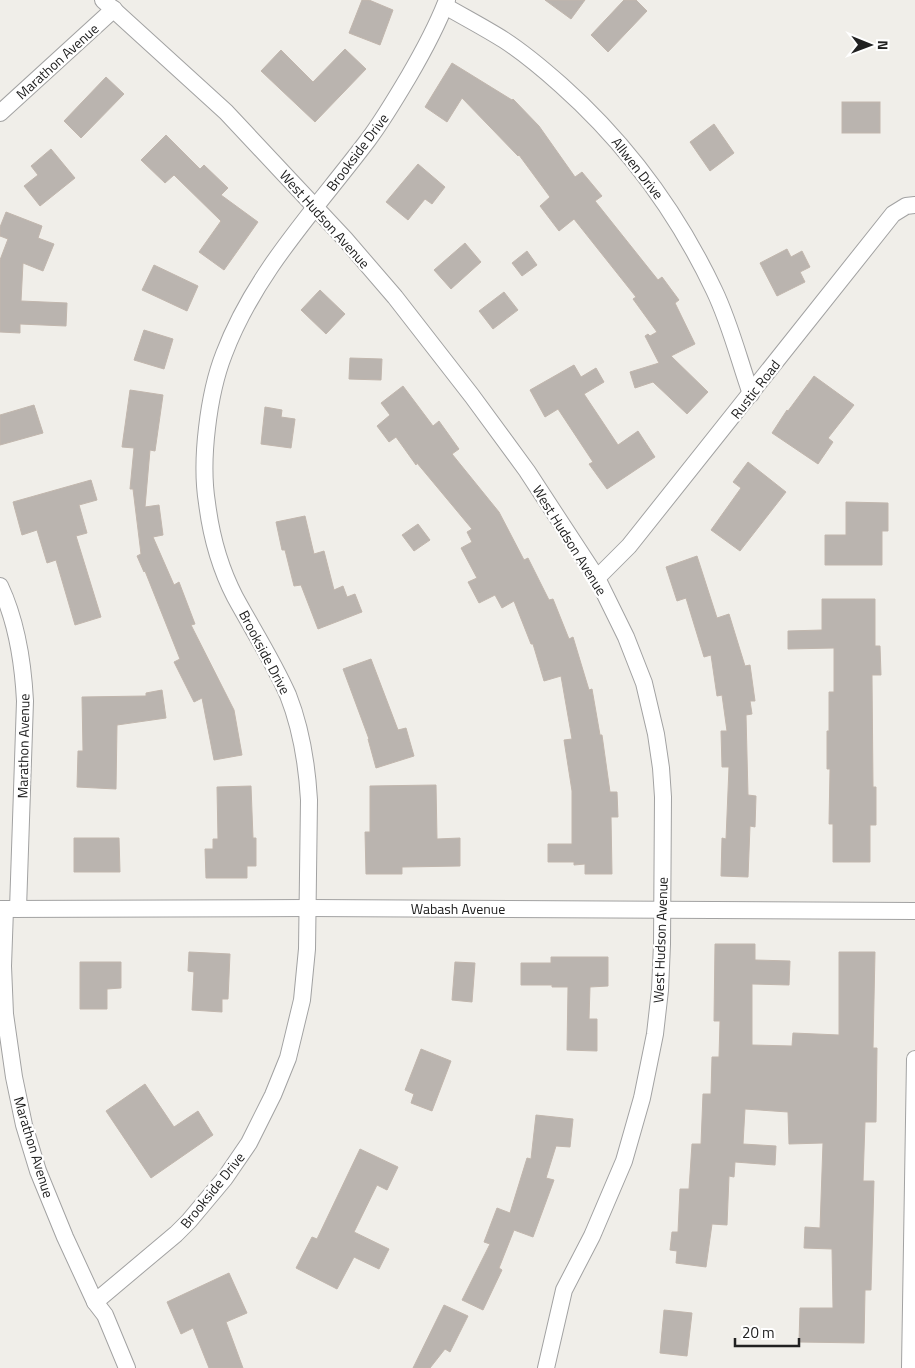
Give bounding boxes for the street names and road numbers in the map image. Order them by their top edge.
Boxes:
street label: Marathon Avenue [11,18,103,104]
street label: Brookside Drive [321,109,393,195]
street label: Allwen Drive [607,132,669,204]
street label: West Hudson Avenue [275,165,375,273]
street label: Rustic Road [725,355,785,423]
street label: West Hudson Avenue [528,481,612,599]
street label: Brookside Drive [234,606,296,698]
street label: Marathon Avenue [12,693,34,799]
street label: West Hudson Avenue [647,877,673,1003]
street label: Wabash Avenue [411,898,505,919]
street label: Marathon Avenue [9,1094,59,1200]
street label: Brookside Drive [175,1147,249,1233]

